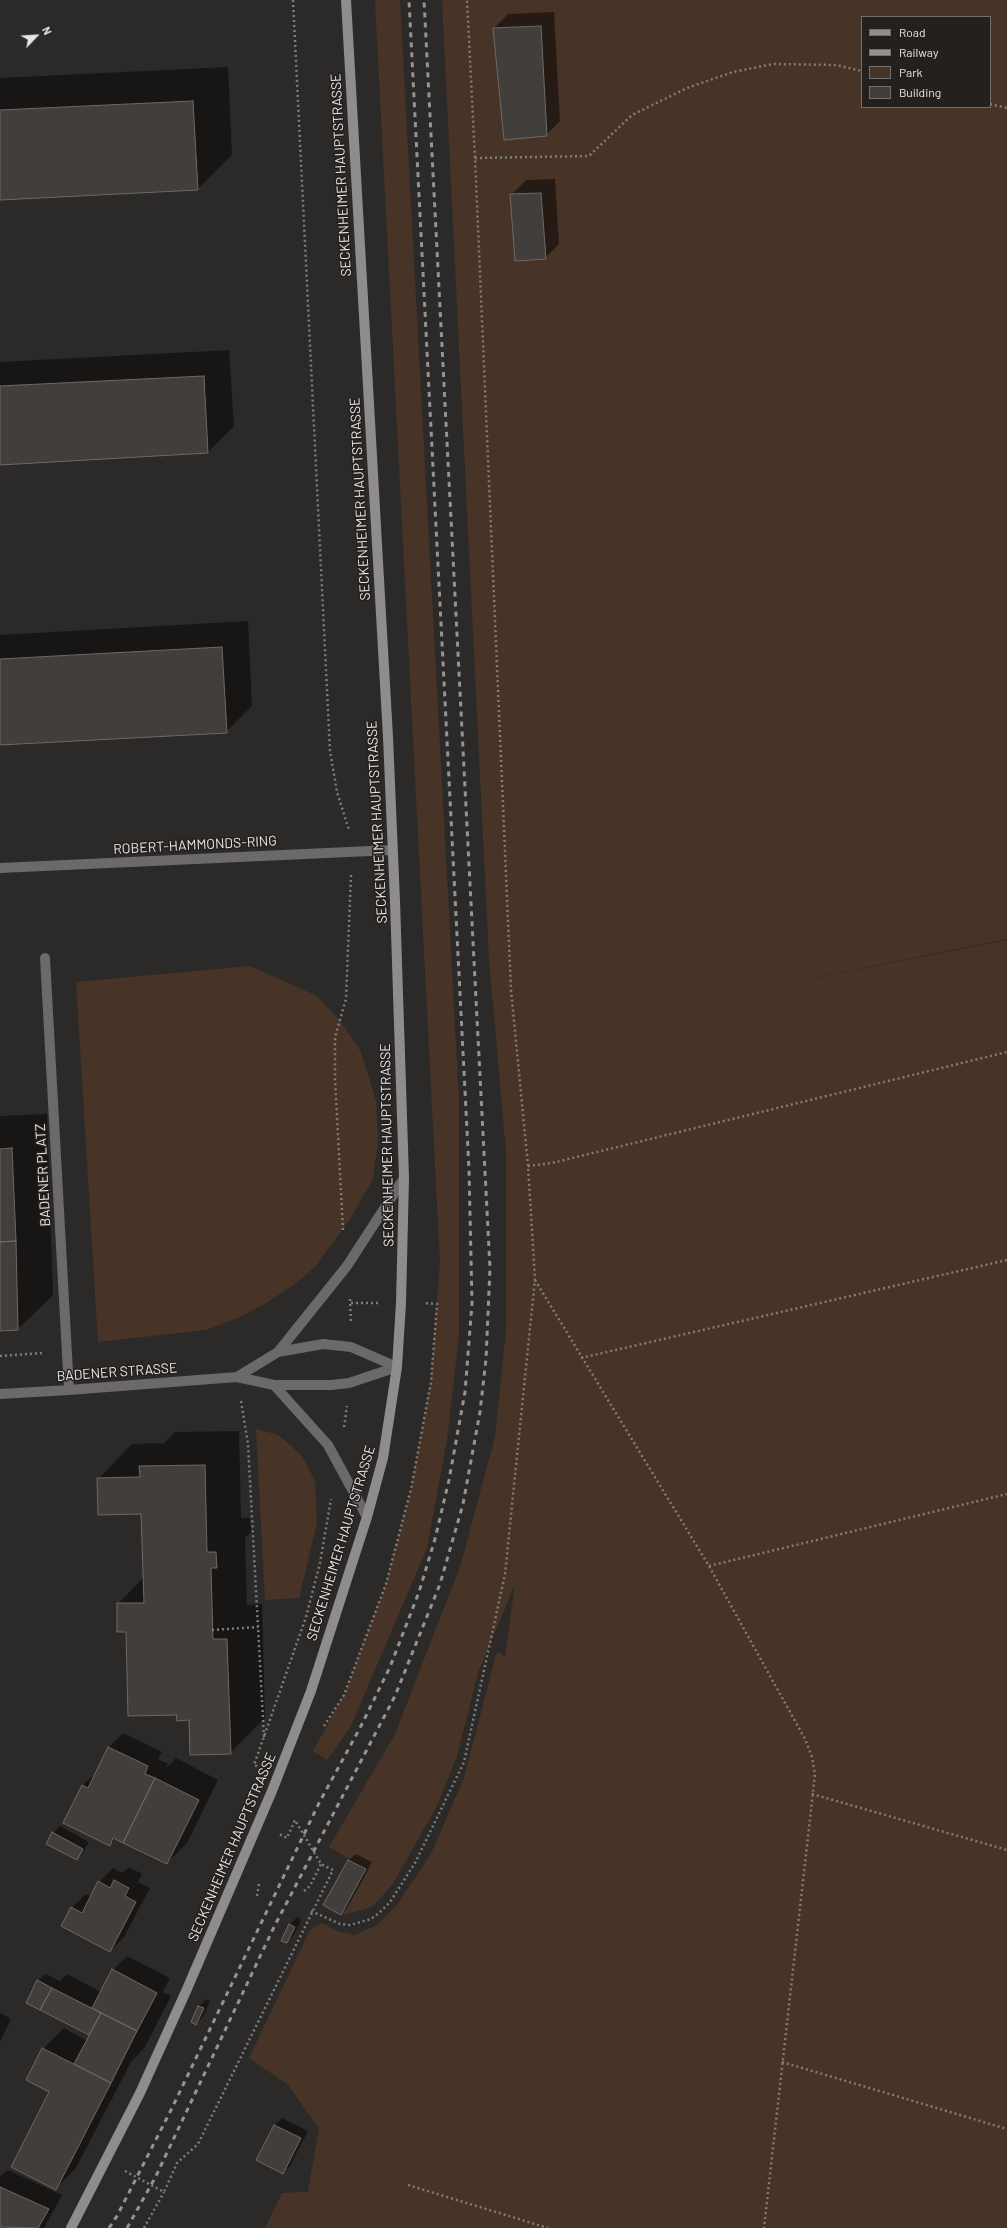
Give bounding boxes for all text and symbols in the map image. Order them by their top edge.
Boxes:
north arrow [16,16,56,56]
legend [861,16,991,108]
text: N [40,25,55,37]
text: Road [899,25,926,39]
text: Railway [899,45,938,59]
text: Park [899,65,923,79]
street label: SECKENHEIMER HAUPTSTRASSE [327,73,355,277]
text: Building [899,85,941,99]
street label: SECKENHEIMER HAUPTSTRASSE [346,397,374,601]
street label: SECKENHEIMER HAUPTSTRASSE [363,720,391,924]
street label: ROBERT-HAMMONDS-RING [113,832,277,858]
street label: SECKENHEIMER HAUPTSTRASSE [377,1043,397,1247]
street label: BADENER PLATZ [32,1123,54,1227]
street label: BADENER STRASSE [56,1359,178,1385]
street label: SECKENHEIMER HAUPTSTRASSE [303,1443,379,1643]
street label: SECKENHEIMER HAUPTSTRASSE [185,1750,279,1944]

